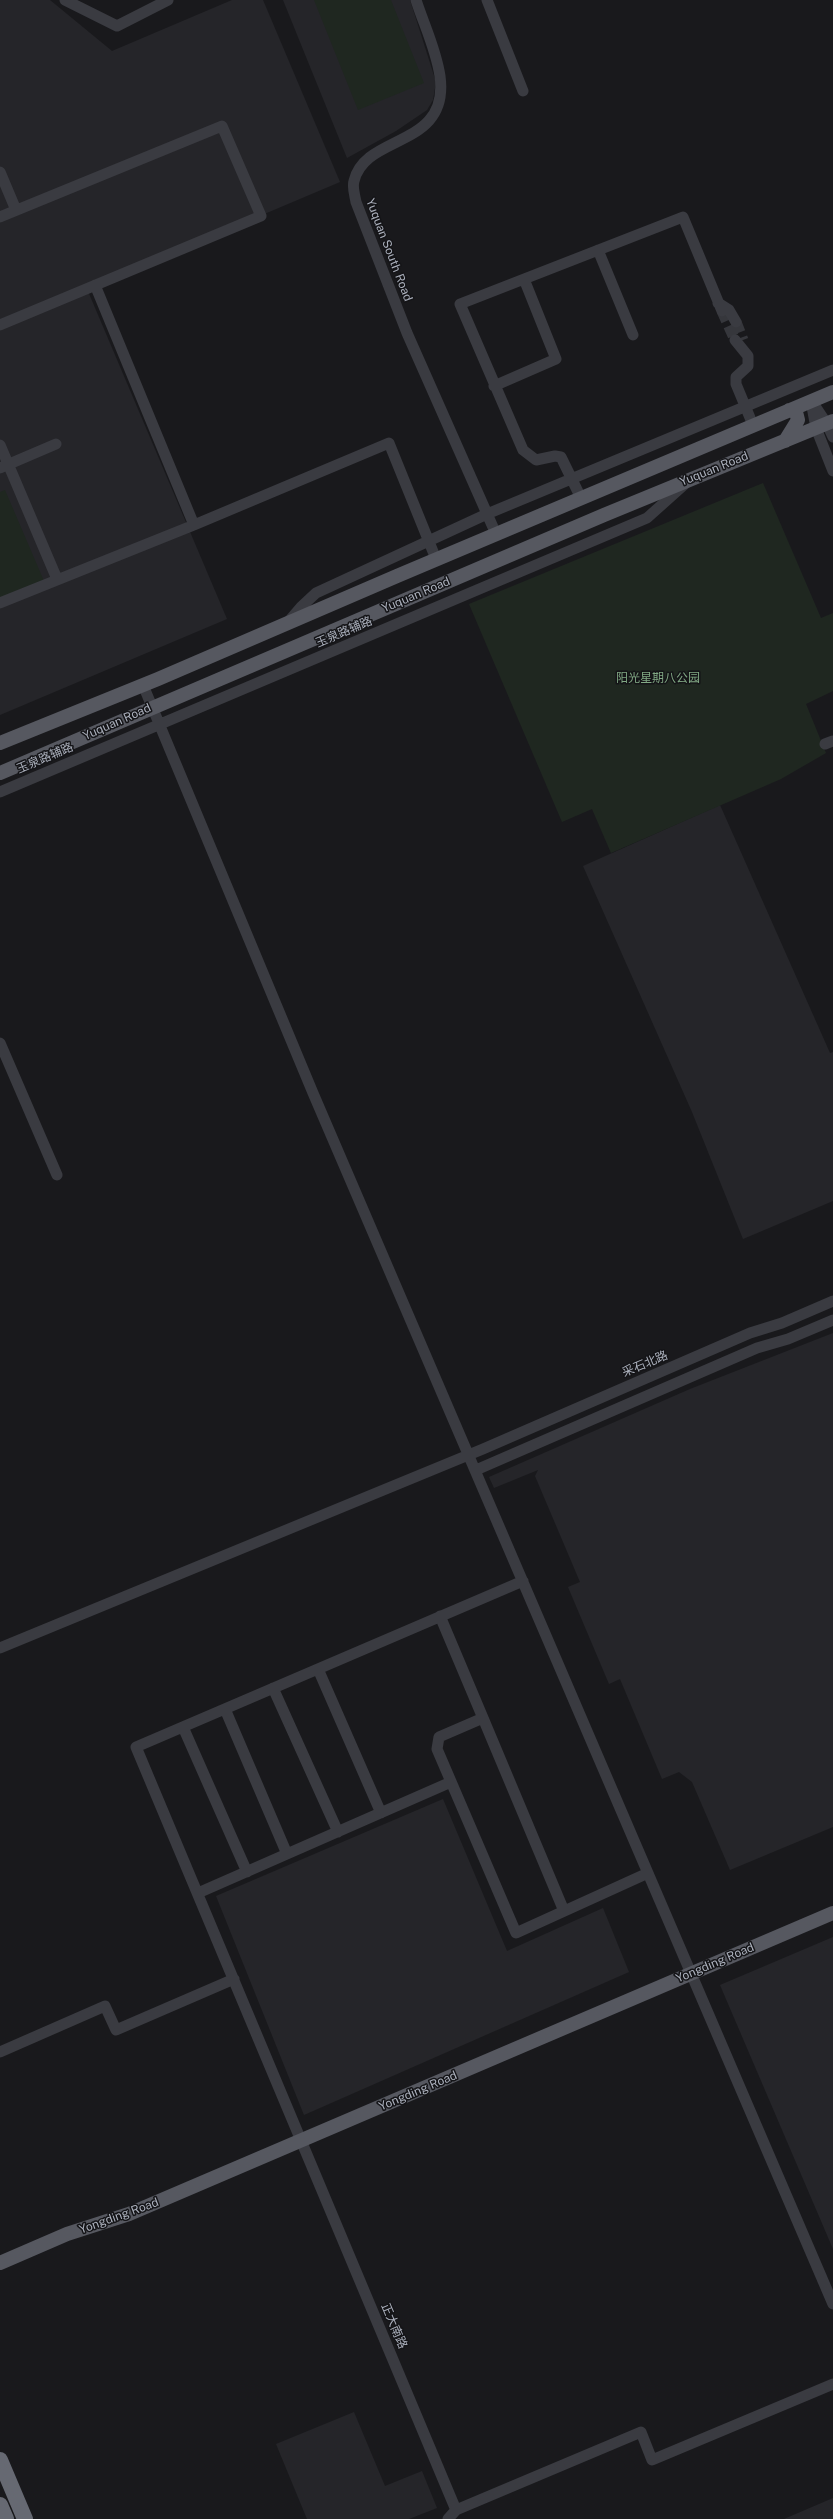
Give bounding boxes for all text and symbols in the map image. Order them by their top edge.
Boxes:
street label: Yuquan South Road [363,197,415,303]
street label: Yuquan Road [678,449,750,489]
street label: Yuquan Road [380,574,452,616]
street label: 玉泉路辅路 [314,614,374,650]
park label: 阳光星期八公园 [616,671,700,685]
street label: Yuquan Road [81,701,153,743]
street label: 玉泉路辅路 [15,740,75,776]
street label: 采石北路 [620,1348,670,1380]
street label: Yongding Road [674,1940,756,1986]
street label: Yongding Road [377,2068,459,2114]
street label: Yongding Road [77,2195,161,2237]
street label: 正大南路 [378,2301,410,2351]

